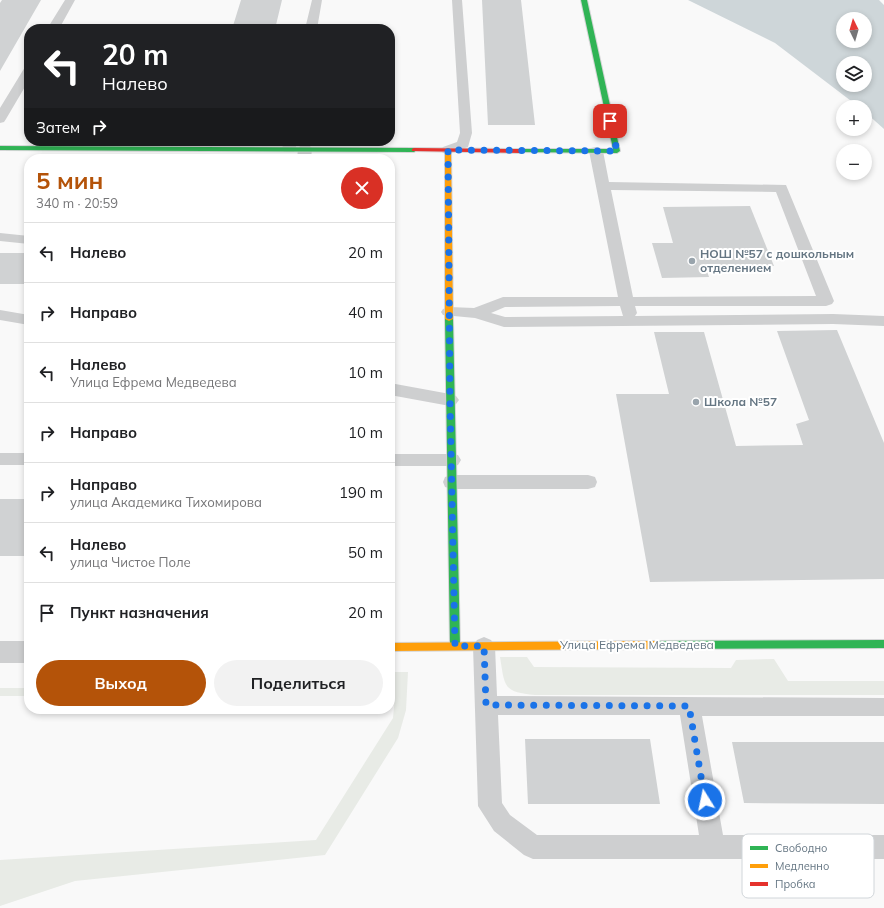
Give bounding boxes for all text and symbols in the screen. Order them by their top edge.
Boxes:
north arrow [836,12,872,48]
map controls [836,12,872,180]
text: 20 m [102,37,168,72]
icon: left [36,40,88,92]
button: layers [836,56,872,92]
text: Налево [102,72,168,95]
button: + [836,100,872,136]
pin [593,104,627,138]
icon: arrive [599,110,621,132]
icon: right [88,116,110,138]
text: Затем [36,118,80,137]
button: − [836,144,872,180]
text: 5 мин [36,165,103,195]
button: close [341,167,383,209]
text: 340 m · 20:59 [36,195,118,211]
icon: left [36,242,58,264]
text: Налево [70,243,126,262]
text: 20 m [348,243,383,262]
place label: НОШ №57 с дошкольным отделением [700,246,854,275]
marker: НОШ №57 с дошкольным отделением [687,256,697,266]
icon: right [36,302,58,324]
text: Направо [70,303,137,322]
text: 40 m [348,303,383,322]
text: Налево [70,355,126,374]
icon: left [36,362,58,384]
text: 10 m [348,363,383,382]
text: Улица Ефрема Медведева [70,374,237,390]
place label: Школа №57 [704,394,777,409]
marker: Школа №57 [691,397,701,407]
icon: right [36,422,58,444]
text: Направо [70,423,137,442]
text: 10 m [348,423,383,442]
text: Направо [70,475,137,494]
icon: right [36,482,58,504]
text: 190 m [339,483,383,502]
text: улица Академика Тихомирова [70,494,262,510]
text: Налево [70,535,126,554]
icon: left [36,542,58,564]
text: 50 m [348,543,383,562]
text: улица Чистое Поле [70,554,191,570]
icon: arrive [36,602,58,624]
text: Пункт назначения [70,603,209,622]
text: 20 m [348,603,383,622]
street label: Улица Ефрема Медведева [559,637,714,652]
button: Выход [36,660,206,706]
button: Поделиться [214,660,383,706]
position arrow [684,779,726,821]
legend [742,834,874,898]
text: Свободно [775,841,828,855]
text: Медленно [775,859,829,873]
text: Пробка [775,877,816,891]

